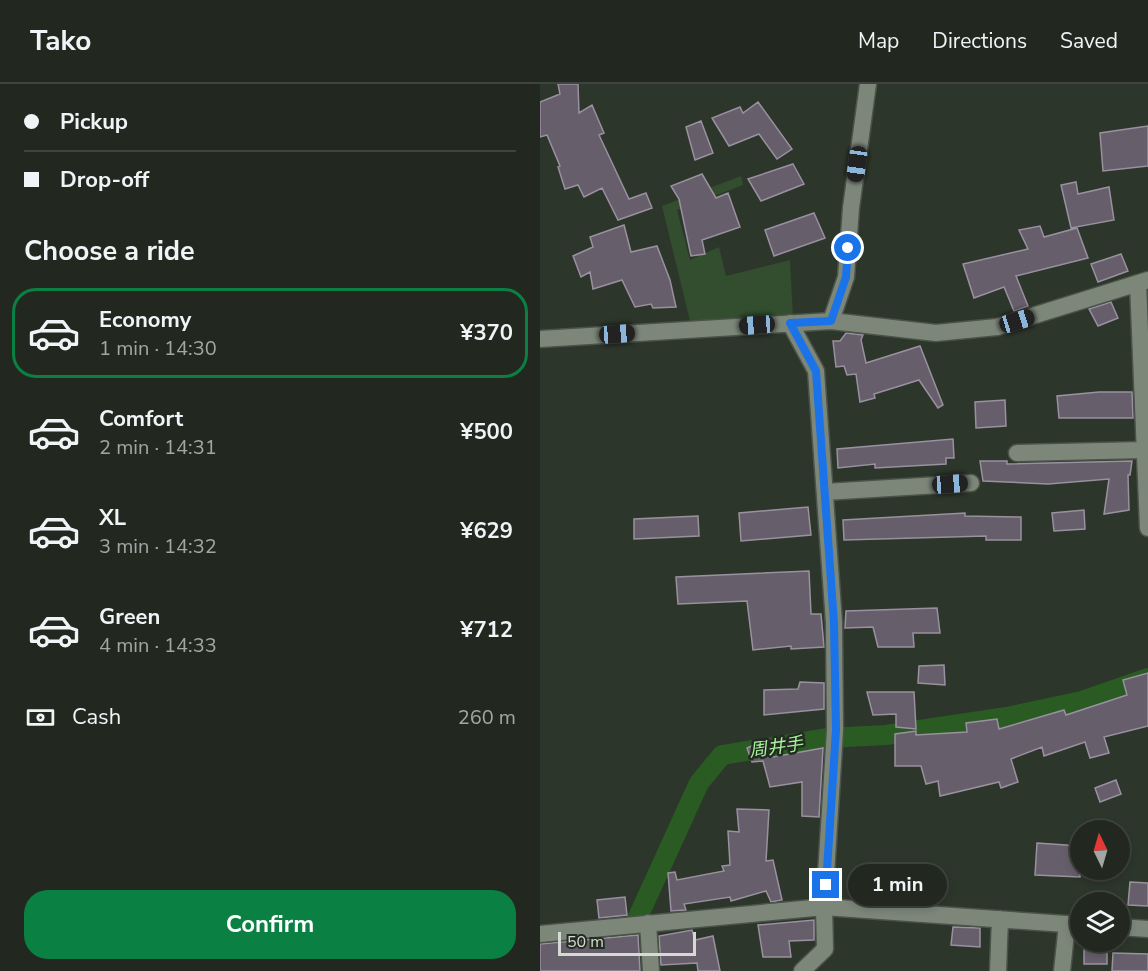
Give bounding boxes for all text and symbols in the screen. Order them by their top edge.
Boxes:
text: Tako [30,22,91,60]
text: Map [858,27,899,55]
text: Directions [932,27,1027,55]
text: Saved [1060,27,1118,55]
text: Pickup [60,107,128,137]
car [846,145,868,183]
text: Drop-off [60,165,149,195]
text: Choose a ride [24,233,195,270]
route start [834,234,861,261]
text: Economy [99,305,191,335]
icon: car [27,306,81,360]
car [997,307,1037,335]
car [738,315,776,335]
text: ¥370 [460,318,513,348]
car [598,324,636,344]
text: 1 min · 14:30 [99,335,217,362]
text: Comfort [99,404,183,434]
icon: car [27,405,81,459]
text: ¥500 [460,417,513,447]
text: 2 min · 14:31 [99,434,217,461]
car [931,474,969,494]
text: XL [99,503,126,533]
icon: car [27,504,81,558]
text: ¥629 [460,516,513,546]
text: 3 min · 14:32 [99,533,217,560]
text: Green [99,602,160,632]
icon: car [27,603,81,657]
text: ¥712 [460,615,513,645]
text: 4 min · 14:33 [99,632,217,659]
icon: cash [24,701,57,734]
text: Cash [72,702,121,732]
text: 260 m [458,704,516,731]
water label: 周井手 [748,731,805,763]
north arrow [1070,820,1130,880]
map controls [1070,820,1130,952]
callout: 1 min [847,864,946,906]
route end [812,871,839,898]
text: 1 min [872,871,923,898]
button: Confirm [24,890,516,959]
button: layers [1070,892,1130,952]
scale bar [558,929,696,956]
text: 50 m [567,931,604,953]

